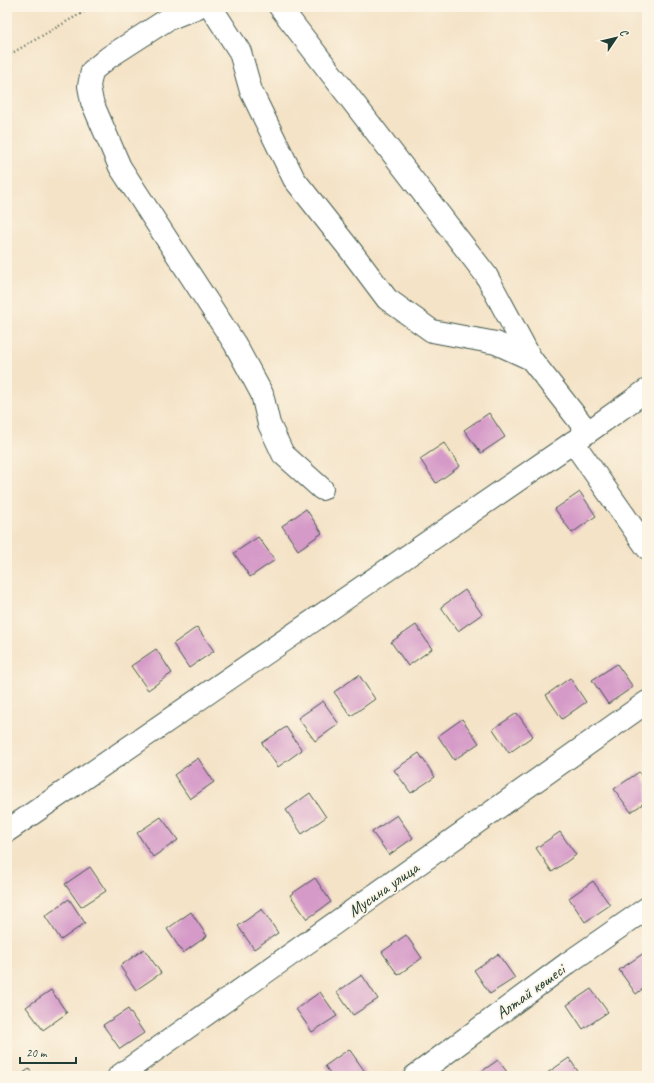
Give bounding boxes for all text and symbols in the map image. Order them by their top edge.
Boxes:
north arrow [596,18,636,58]
text: С [617,26,632,40]
street label: Мусина улица [344,856,424,921]
street label: Алтай көшесі [492,958,571,1024]
scale bar [20,1039,76,1065]
text: 20 m [26,1045,48,1061]

